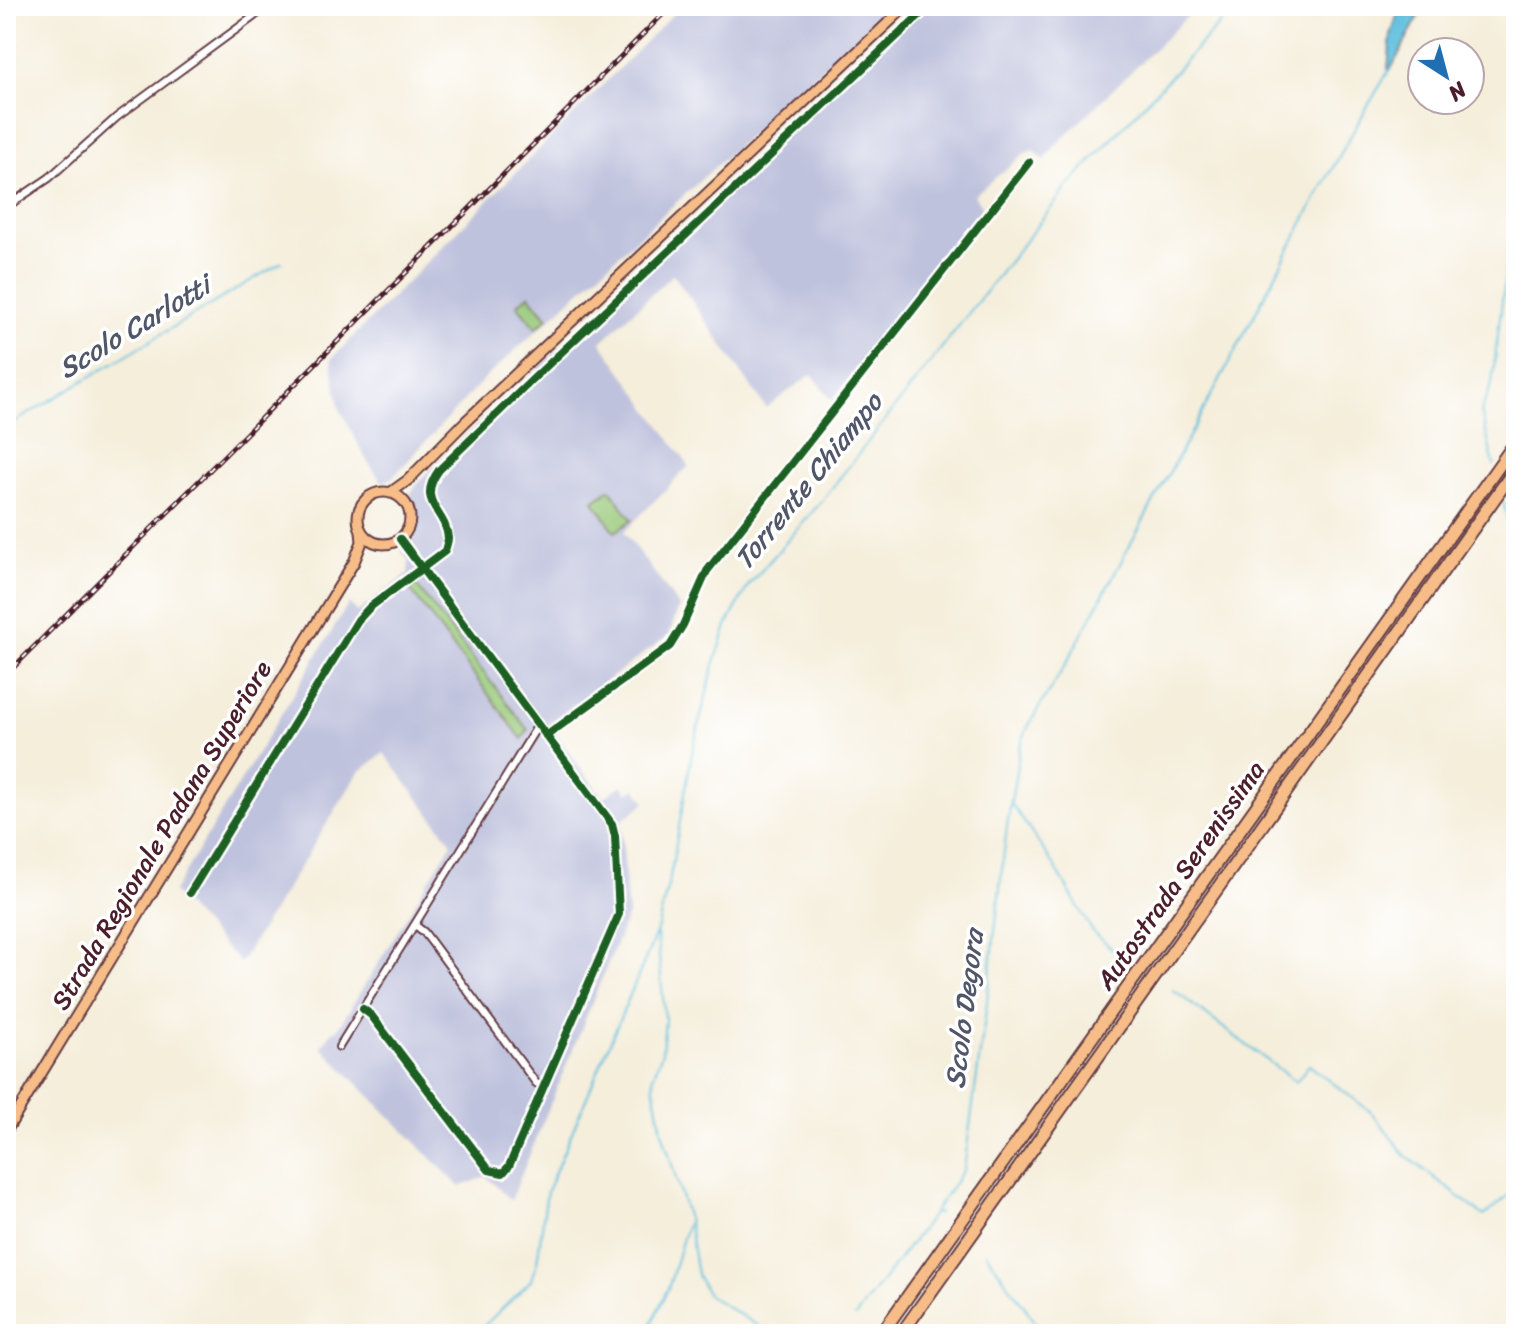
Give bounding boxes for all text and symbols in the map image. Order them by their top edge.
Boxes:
north arrow [1406,36,1486,116]
text: N [1439,71,1476,112]
water label: Scolo Carlotti [48,259,225,392]
water label: Torrente Chiampo [721,380,897,581]
street label: Strada Regionale Padana Superiore [38,651,284,1019]
street label: Autostrada Serenissima [1083,750,1277,1000]
water label: Scolo Degora [930,923,999,1091]

